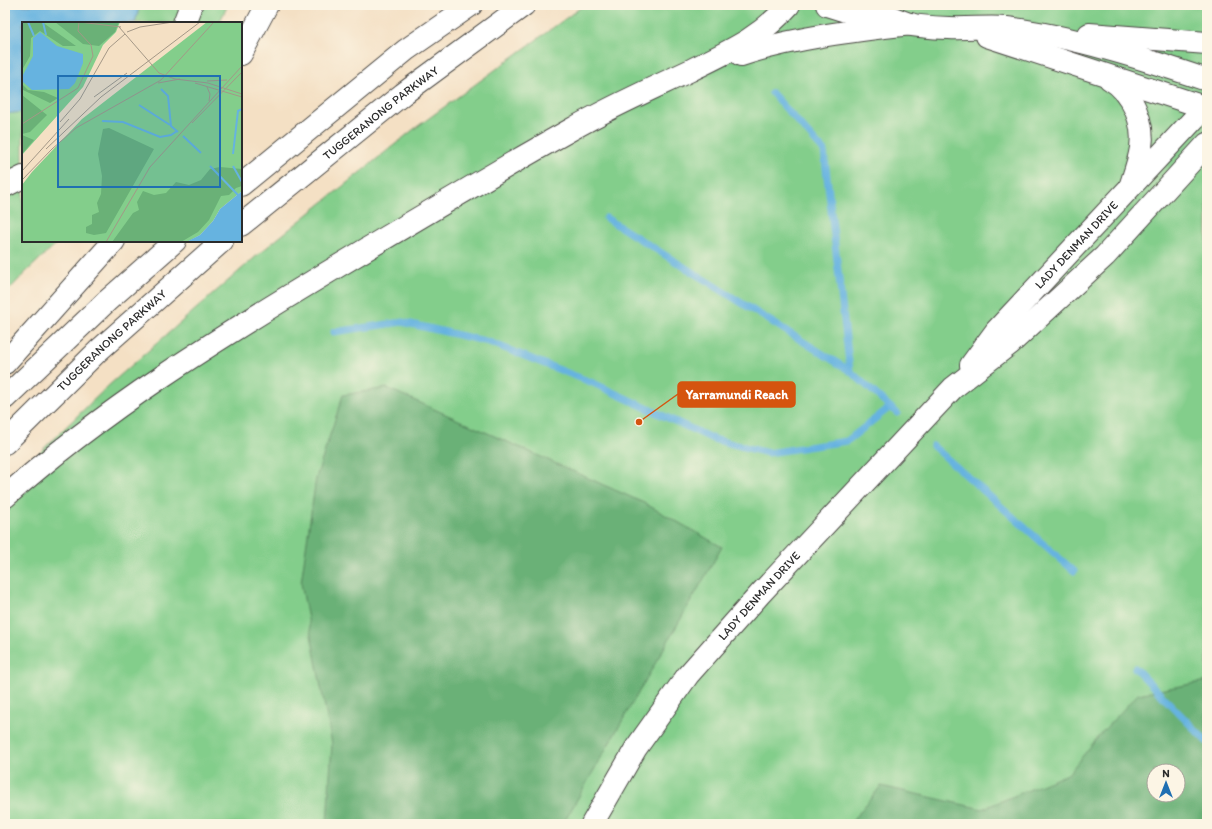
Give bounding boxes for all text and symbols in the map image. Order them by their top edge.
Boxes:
inset map [22,22,242,242]
street label: TUGGERANONG PARKWAY [320,63,441,163]
street label: LADY DENMAN DRIVE [1032,198,1121,292]
street label: TUGGERANONG PARKWAY [54,287,169,394]
callout: Yarramundi Reach [678,382,795,407]
text: Yarramundi Reach [685,387,789,402]
street label: LADY DENMAN DRIVE [715,548,803,643]
north arrow [1146,763,1186,803]
text: N [1162,767,1170,780]

